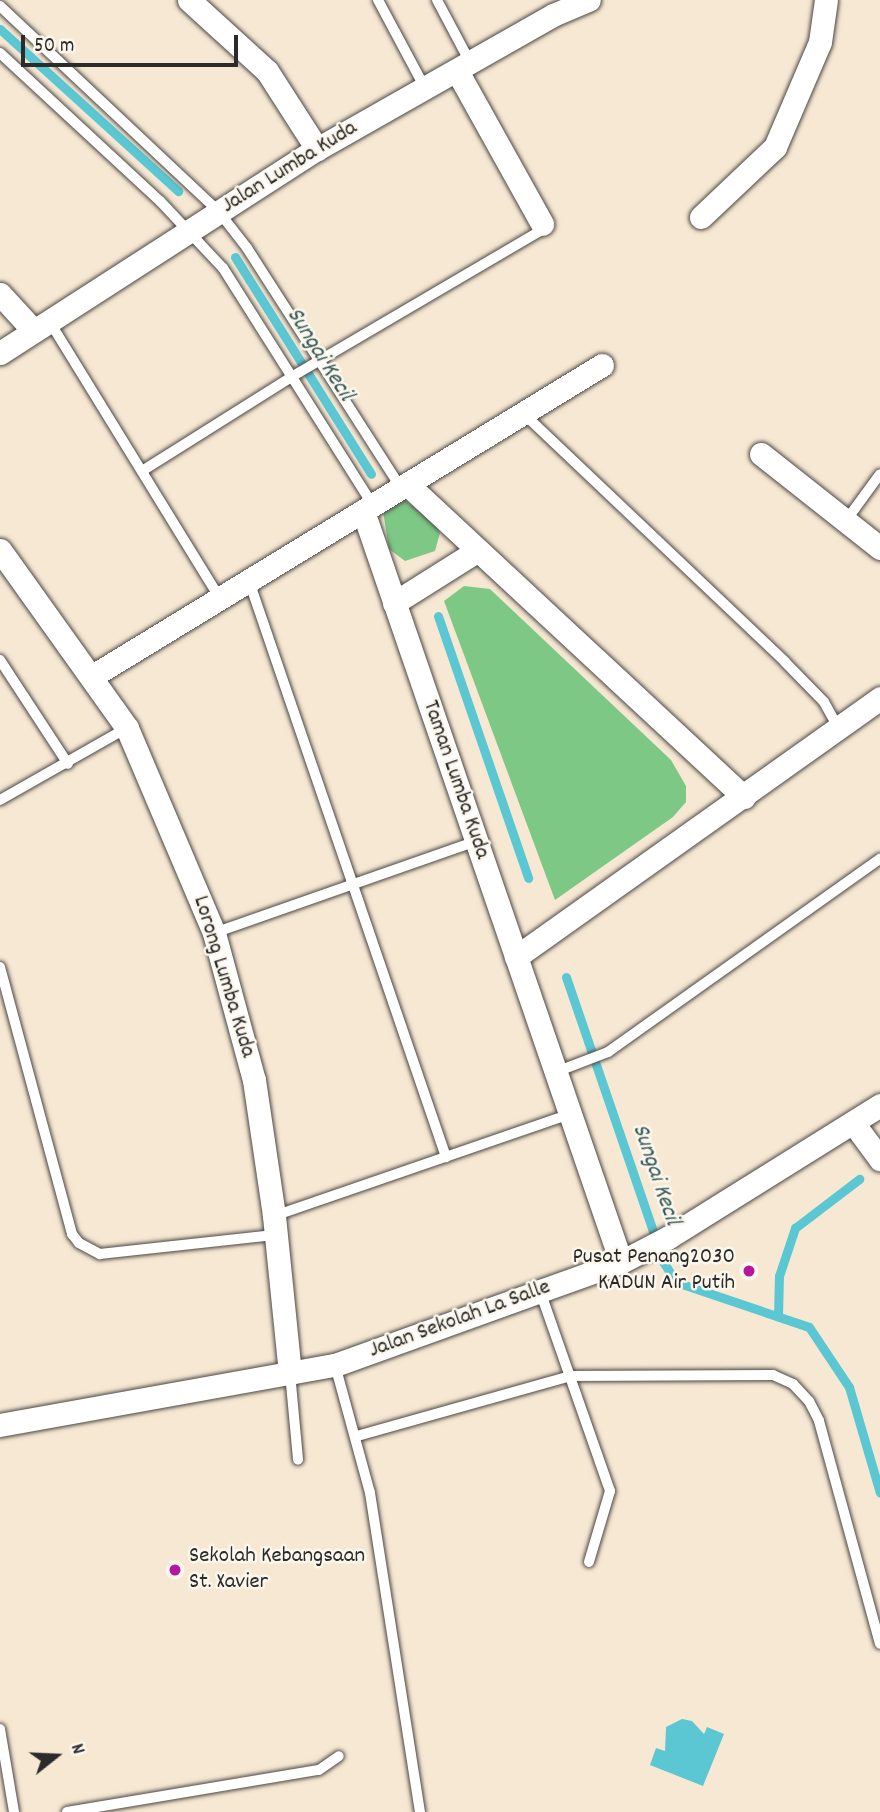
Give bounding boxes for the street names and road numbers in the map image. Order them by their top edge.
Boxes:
street label: Jalan Lumba Kuda [217,115,363,221]
street label: Taman Lumba Kuda [415,697,495,863]
street label: Lorong Lumba Kuda [185,893,261,1061]
street label: Jalan Sekolah La Salle [366,1274,554,1366]

